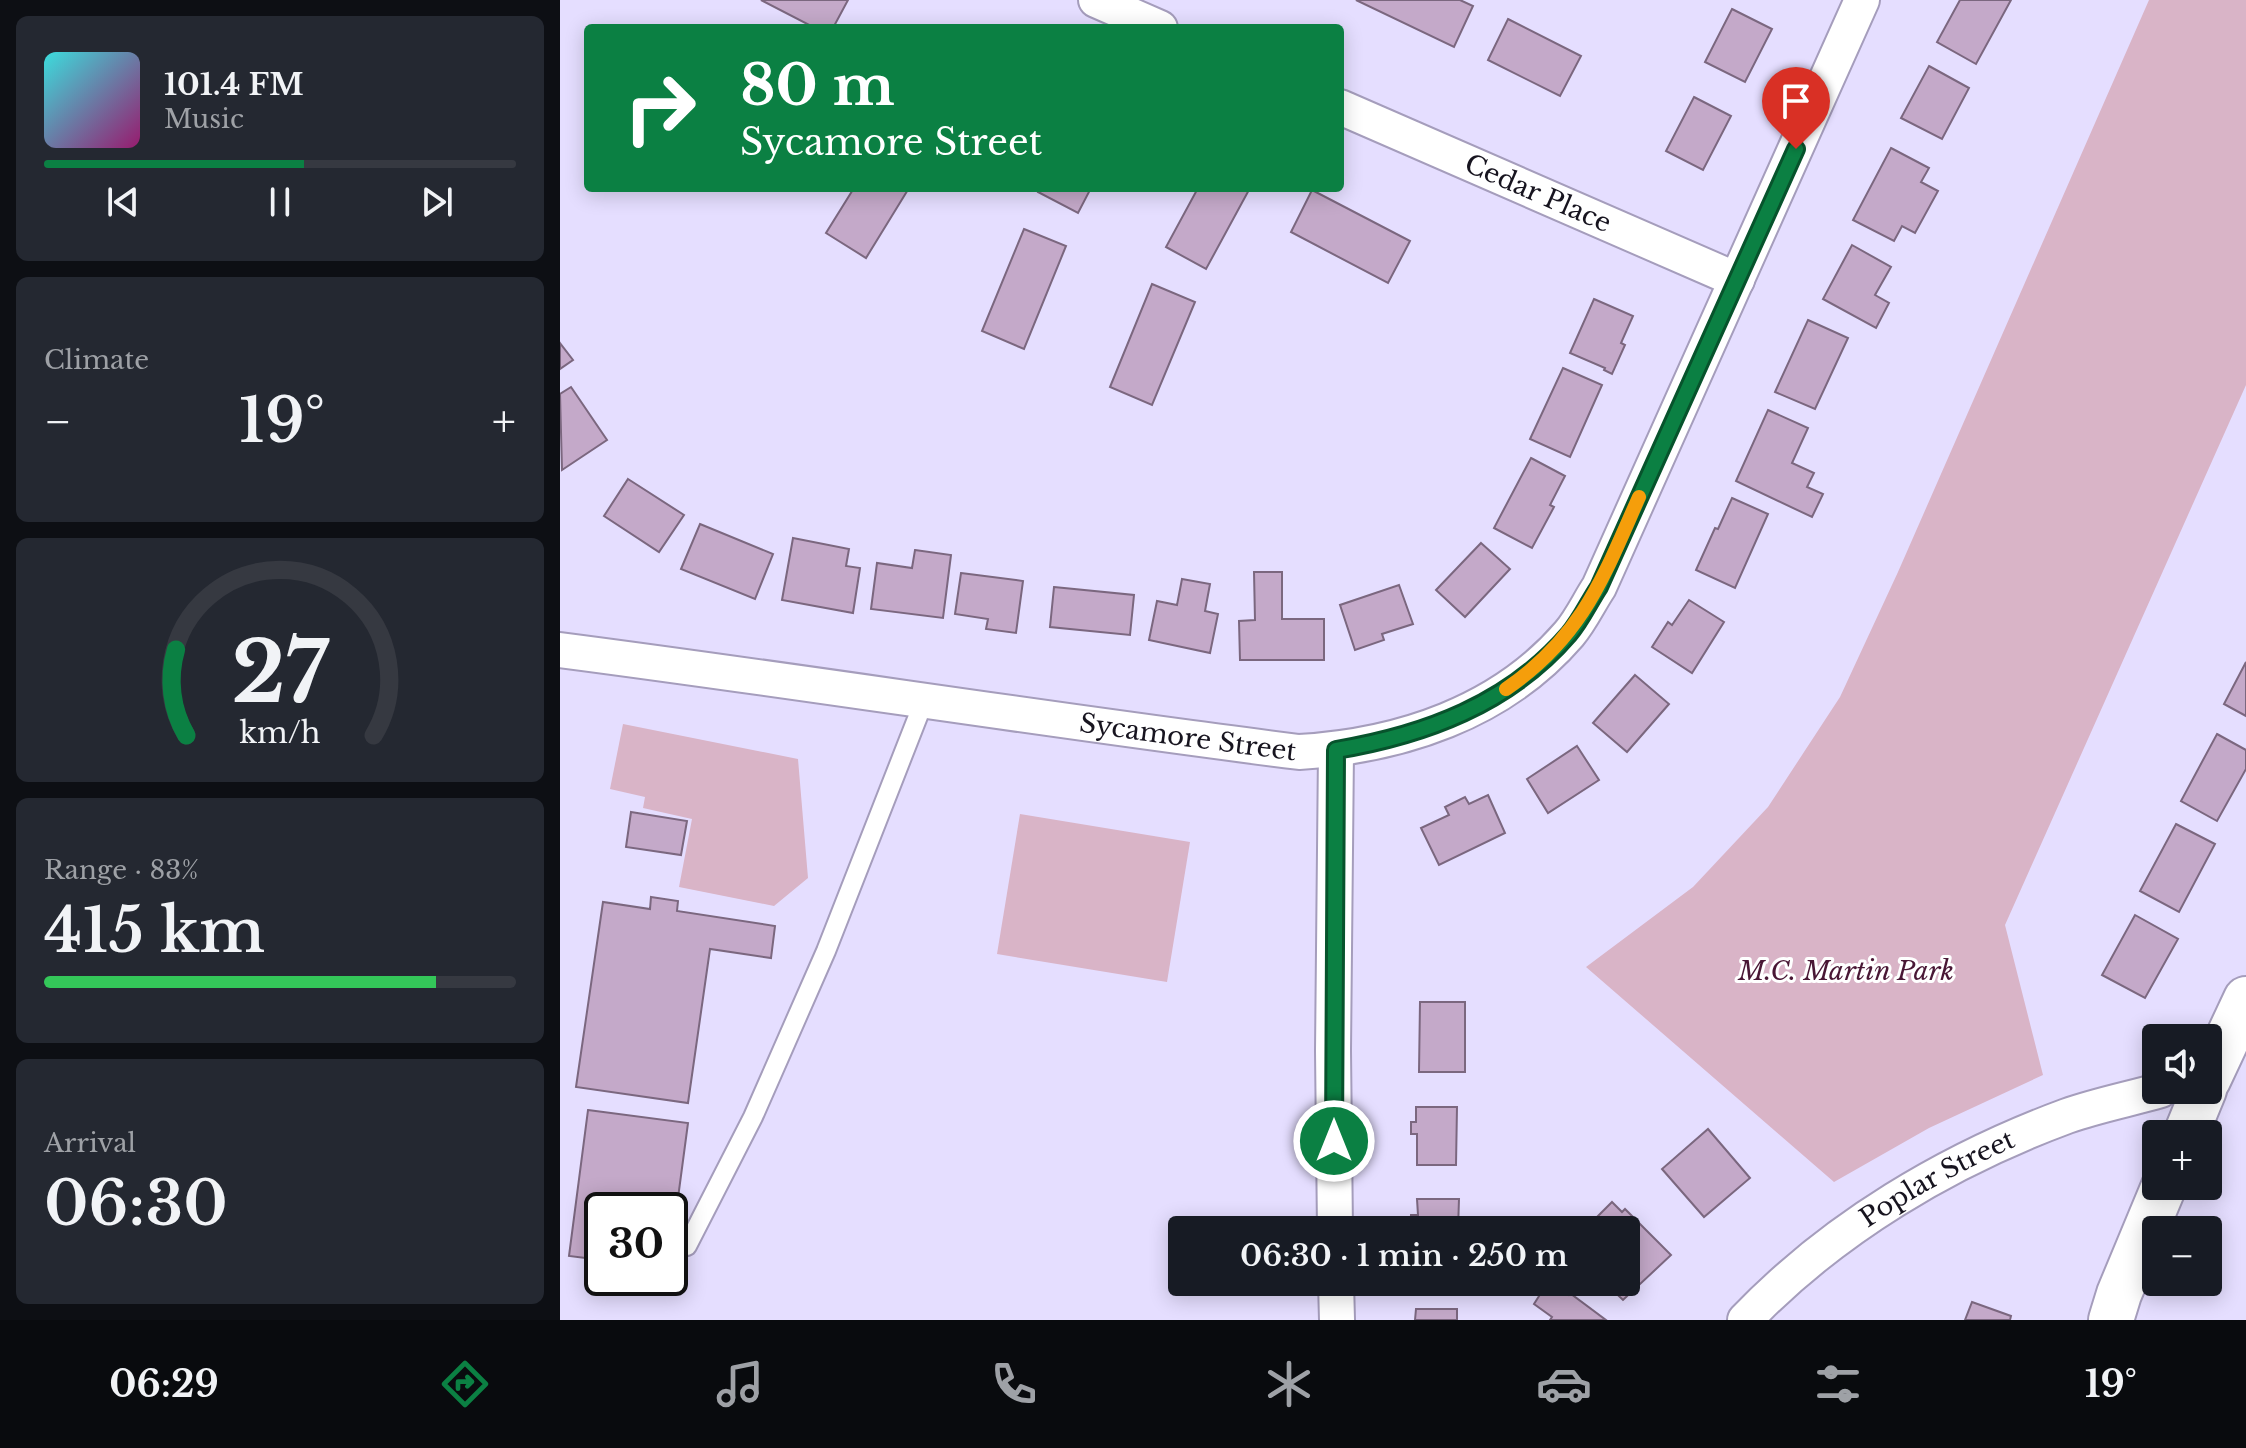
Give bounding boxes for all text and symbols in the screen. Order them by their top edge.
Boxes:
text: 80 m [740,51,895,120]
icon: right [608,56,712,160]
text: 101.4 FM [164,66,304,103]
pin [1762,67,1830,149]
icon: arrive [1774,79,1818,123]
text: Music [164,103,244,135]
text: Sycamore Street [740,120,1042,165]
street label: Cedar Place [1460,147,1616,239]
icon: previous [101,180,145,224]
icon: pause [258,180,302,224]
icon: next [415,180,459,224]
text: Climate [44,344,149,376]
text: 19° [239,384,325,458]
text: − [44,394,72,449]
text: + [492,394,516,449]
text: 27 [231,621,330,724]
street label: Sycamore Street [1078,707,1298,768]
text: km/h [239,715,321,751]
text: Range · 83% [44,854,199,886]
text: 415 km [44,894,265,968]
park label: M.C. Martin Park [1737,955,1954,987]
map controls [2142,1024,2222,1296]
button: sound [2142,1024,2222,1104]
position arrow [1292,1099,1376,1183]
button: + [2142,1120,2222,1200]
street label: Poplar Street [1854,1123,2020,1234]
text: Arrival [44,1127,136,1159]
text: 06:30 [44,1167,228,1241]
speed limit sign: 30 [584,1192,688,1296]
button: − [2142,1216,2222,1296]
text: 06:30 · 1 min · 250 m [1240,1237,1568,1274]
icon: directions [437,1356,493,1412]
icon: music [712,1356,768,1412]
icon: phone [986,1356,1042,1412]
icon: climate [1261,1356,1317,1412]
icon: car [1536,1356,1592,1412]
icon: filters [1810,1356,1866,1412]
text: 06:29 [109,1362,219,1407]
text: 19° [2085,1362,2137,1407]

